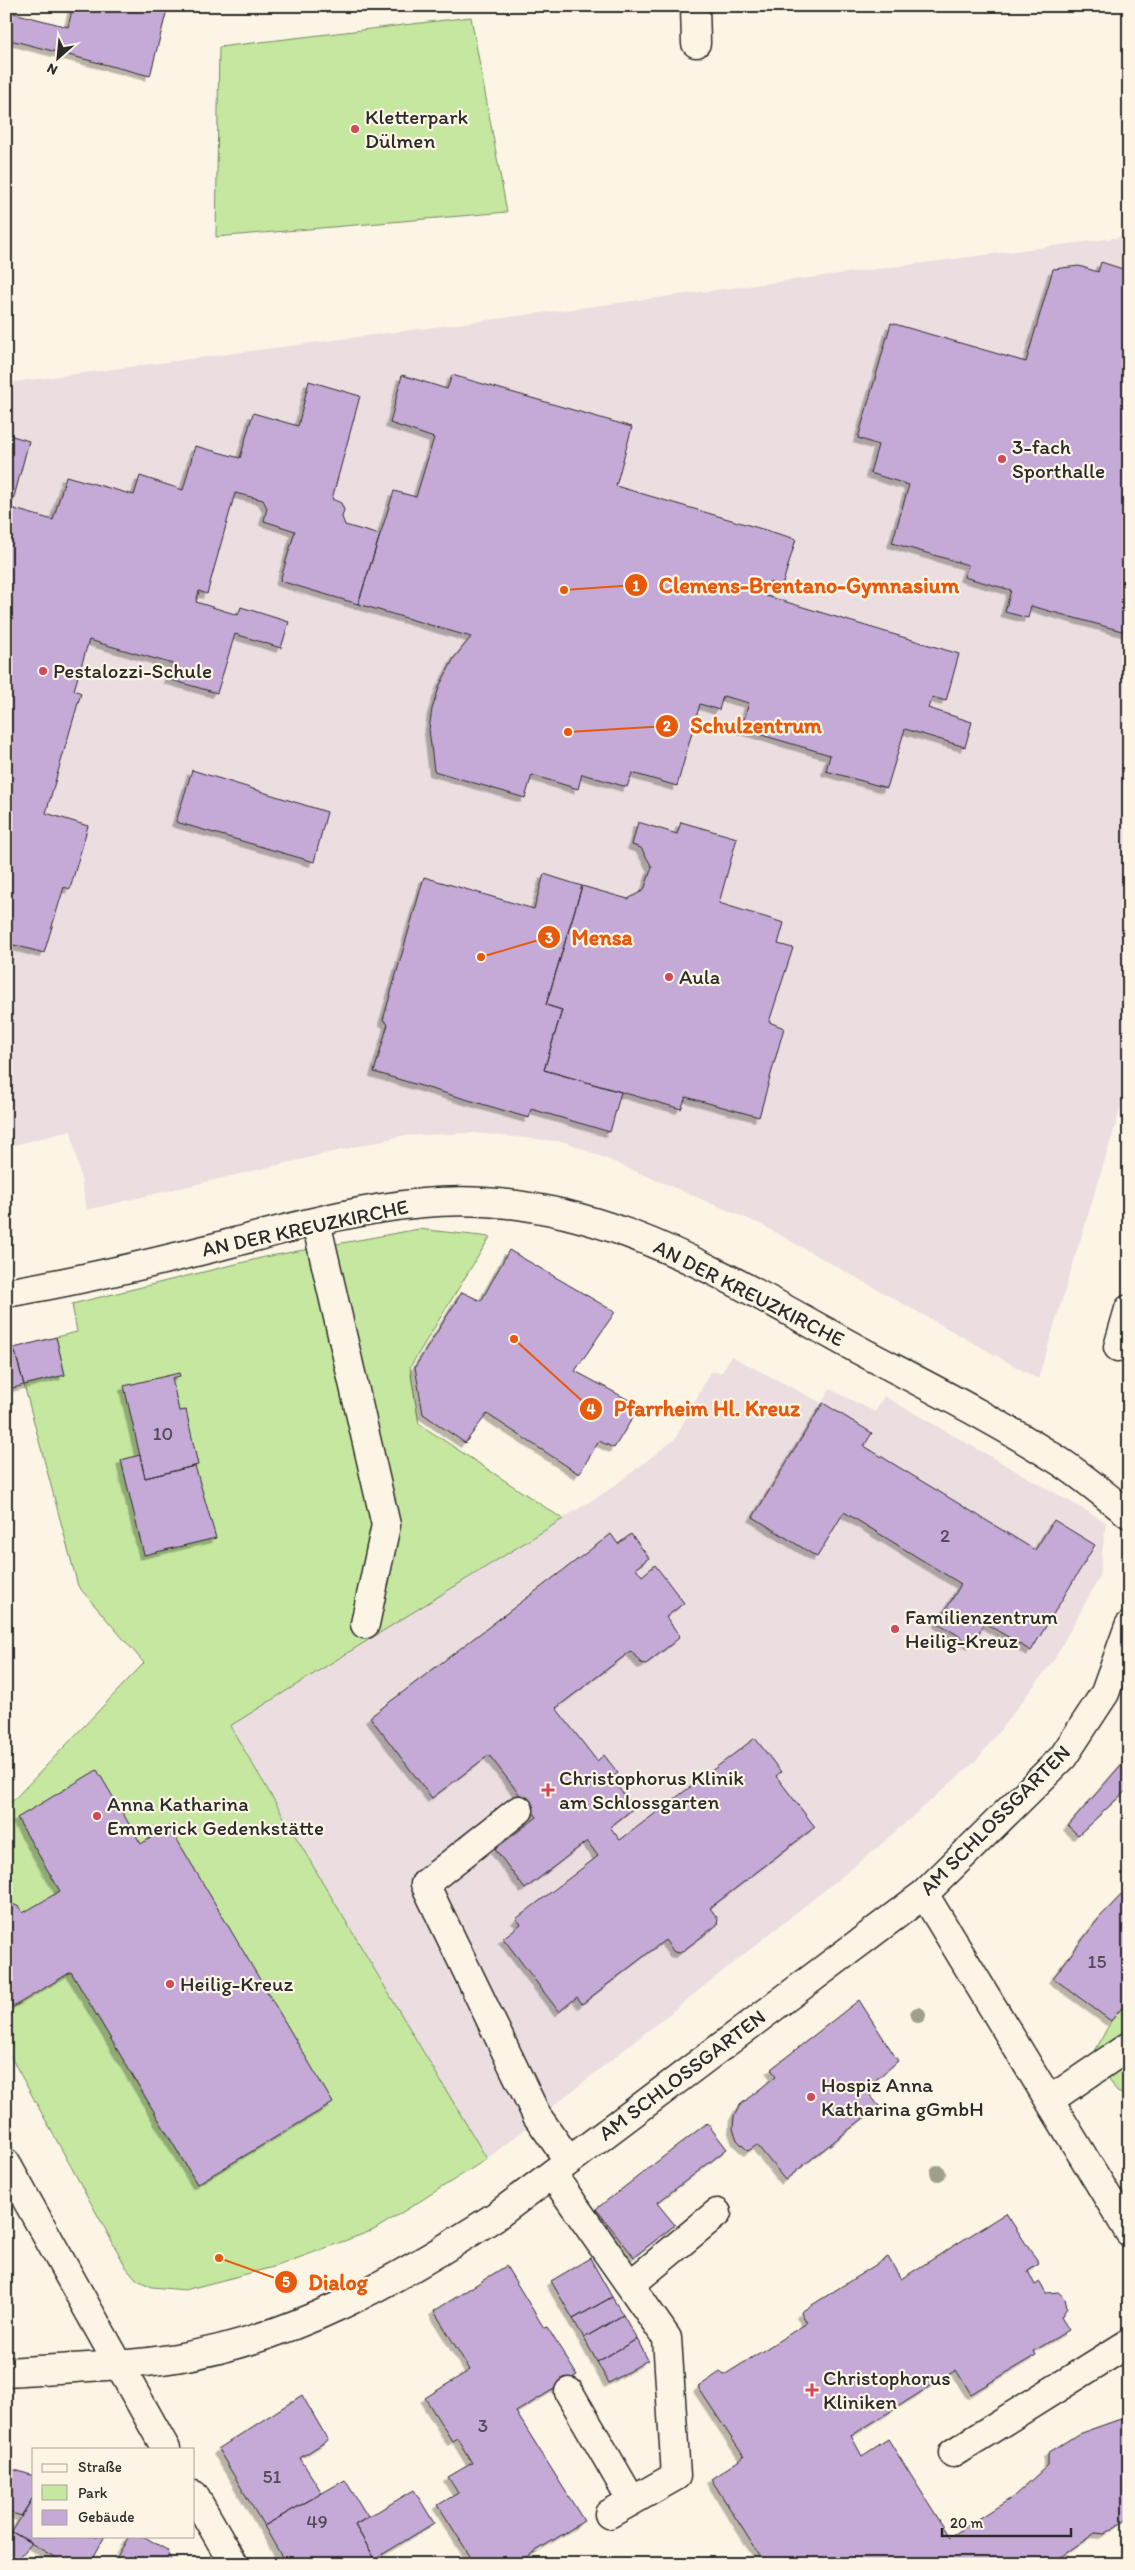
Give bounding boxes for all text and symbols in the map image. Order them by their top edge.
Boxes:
north arrow [32,32,82,82]
text: N [44,59,60,79]
place label: Kletterpark Dülmen [365,104,469,153]
marker: Kletterpark Dülmen [349,123,361,135]
place label: 3-fach Sporthalle [1012,434,1105,483]
marker: 3-fach Sporthalle [996,453,1008,465]
callout: Clemens-Brentano-Gymnasium [623,567,969,604]
text: Clemens-Brentano-Gymnasium [659,572,960,599]
text: 1 [633,577,640,595]
place label: Pestalozzi-Schule [53,658,212,683]
marker: Pestalozzi-Schule [37,665,49,677]
callout: Schulzentrum [655,707,832,744]
text: Schulzentrum [690,712,822,739]
text: 2 [663,717,671,735]
callout: Mensa [537,919,643,956]
text: Mensa [572,924,633,951]
text: 3 [545,929,553,947]
place label: Aula [679,964,720,989]
marker: Aula [663,971,675,983]
street label: AN DER KREUZKIRCHE [199,1193,410,1262]
street label: AN DER KREUZKIRCHE [650,1234,849,1351]
callout: Pfarrheim Hl. Kreuz [579,1390,810,1427]
text: Pfarrheim Hl. Kreuz [614,1395,801,1422]
text: 4 [586,1400,596,1418]
house number: 10 [153,1422,173,1445]
house number: 2 [940,1524,950,1547]
place label: Familienzentrum Heilig-Kreuz [905,1604,1058,1653]
marker: Familienzentrum Heilig-Kreuz [889,1623,901,1635]
street label: AM SCHLOSSGARTEN [914,1739,1075,1900]
place label: Christophorus Klinik am Schlossgarten [559,1765,744,1814]
marker: Christophorus Klinik am Schlossgarten [541,1783,555,1797]
place label: Anna Katharina Emmerick Gedenkstätte [107,1791,324,1840]
marker: Anna Katharina Emmerick Gedenkstätte [91,1810,103,1822]
house number: 15 [1088,1950,1106,1973]
place label: Heilig-Kreuz [180,1971,294,1996]
marker: Heilig-Kreuz [164,1978,176,1990]
street label: AM SCHLOSSGARTEN [593,2004,770,2145]
place label: Hospiz Anna Katharina gGmbH [821,2072,984,2121]
marker: Hospiz Anna Katharina gGmbH [805,2091,817,2103]
callout: Dialog [274,2264,378,2301]
text: Dialog [308,2269,369,2296]
text: 5 [282,2273,290,2291]
place label: Christophorus Kliniken [823,2365,951,2414]
marker: Christophorus Kliniken [805,2383,819,2397]
house number: 3 [478,2414,488,2437]
legend [32,2448,195,2538]
text: Straße [78,2458,122,2476]
house number: 51 [263,2465,282,2488]
text: Park [78,2484,108,2502]
scale bar [942,2505,1071,2537]
text: Gebäude [78,2508,135,2526]
house number: 49 [306,2510,328,2533]
text: 20 m [950,2514,984,2532]

